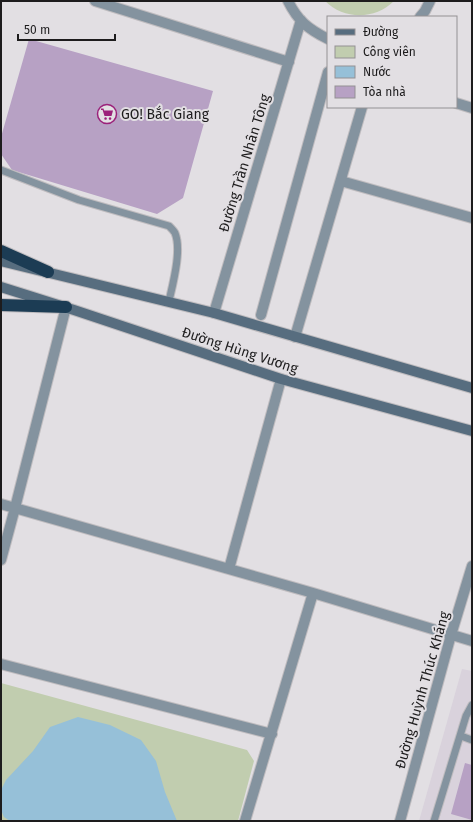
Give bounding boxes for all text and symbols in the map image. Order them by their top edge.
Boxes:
scale bar [18,16,115,42]
legend [327,16,457,108]
text: 50 m [24,23,50,37]
text: Đường [363,25,399,39]
text: Công viên [363,45,416,59]
text: Nước [363,65,391,79]
text: Tòa nhà [363,85,406,99]
street label: Đường Trần Nhân Tông [214,91,274,234]
supermarket icon: GO! Bắc Giang [96,103,118,125]
place label: GO! Bắc Giang [121,105,210,123]
street label: Đường Hùng Vương [180,324,301,378]
street label: Đường Huỳnh Thúc Kháng [392,609,453,771]

